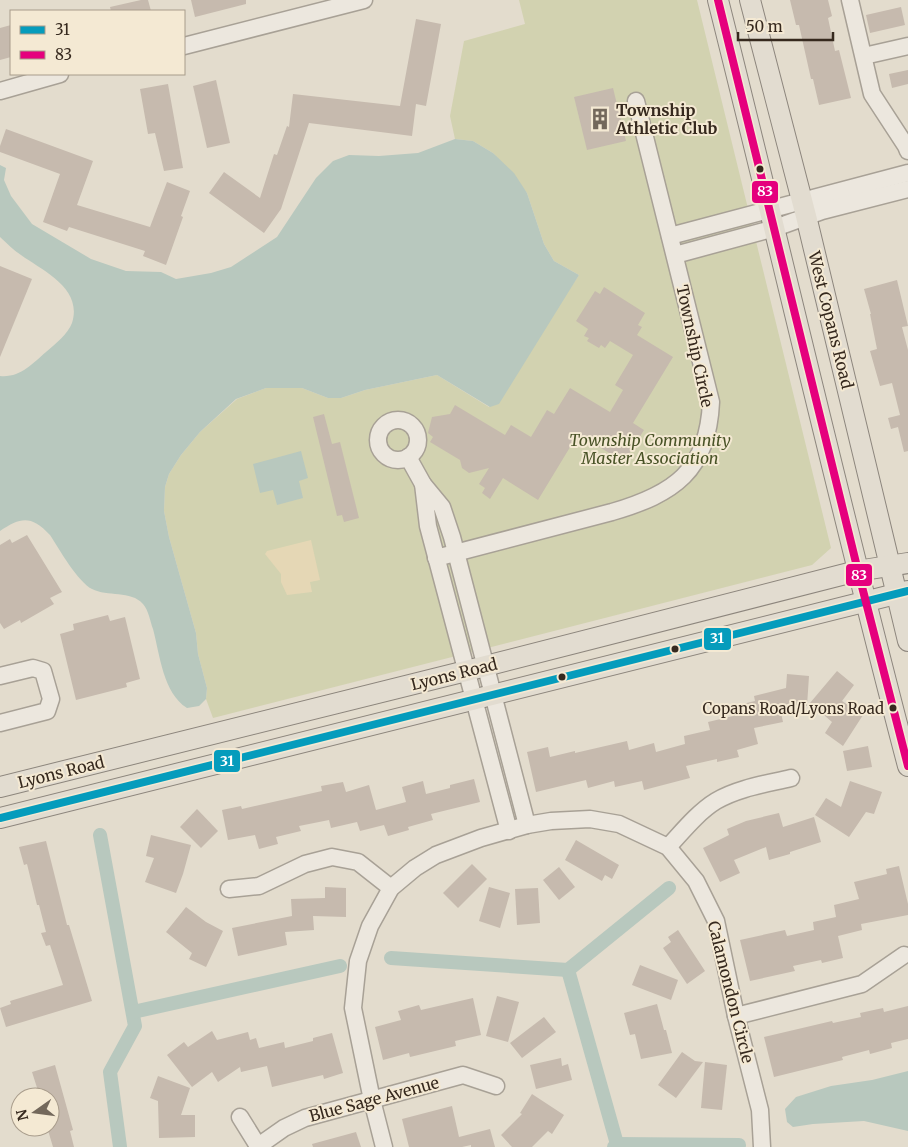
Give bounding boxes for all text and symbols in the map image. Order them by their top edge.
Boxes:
legend [10,10,185,75]
scale bar [738,10,833,42]
text: 50 m [746,17,783,36]
text: 31 [55,20,70,39]
text: 83 [55,45,72,64]
place label: Township Athletic Club [615,100,717,138]
building icon: Township Athletic Club [587,106,613,132]
unlabelled marker [755,164,765,174]
line badge: 83 [751,180,779,204]
text: 83 [757,182,773,200]
street label: West Copans Road [804,248,858,391]
street label: Township Circle [672,283,718,409]
park label: Township Community Master Association [569,430,731,468]
line badge: 83 [845,563,873,587]
text: 83 [851,566,867,584]
line badge: 31 [703,627,732,651]
text: 31 [710,629,724,647]
unlabelled marker [670,644,680,654]
street label: Lyons Road [409,653,500,694]
unlabelled marker [557,672,567,682]
place label: Copans Road/Lyons Road [702,699,884,718]
marker: Copans Road/Lyons Road [888,703,898,713]
line badge: 31 [213,749,241,773]
street label: Lyons Road [16,751,107,792]
text: 31 [220,752,234,770]
street label: Calamondon Circle [704,919,758,1065]
street label: Blue Sage Avenue [307,1072,441,1126]
north arrow [10,1087,60,1137]
text: N [12,1108,32,1123]

